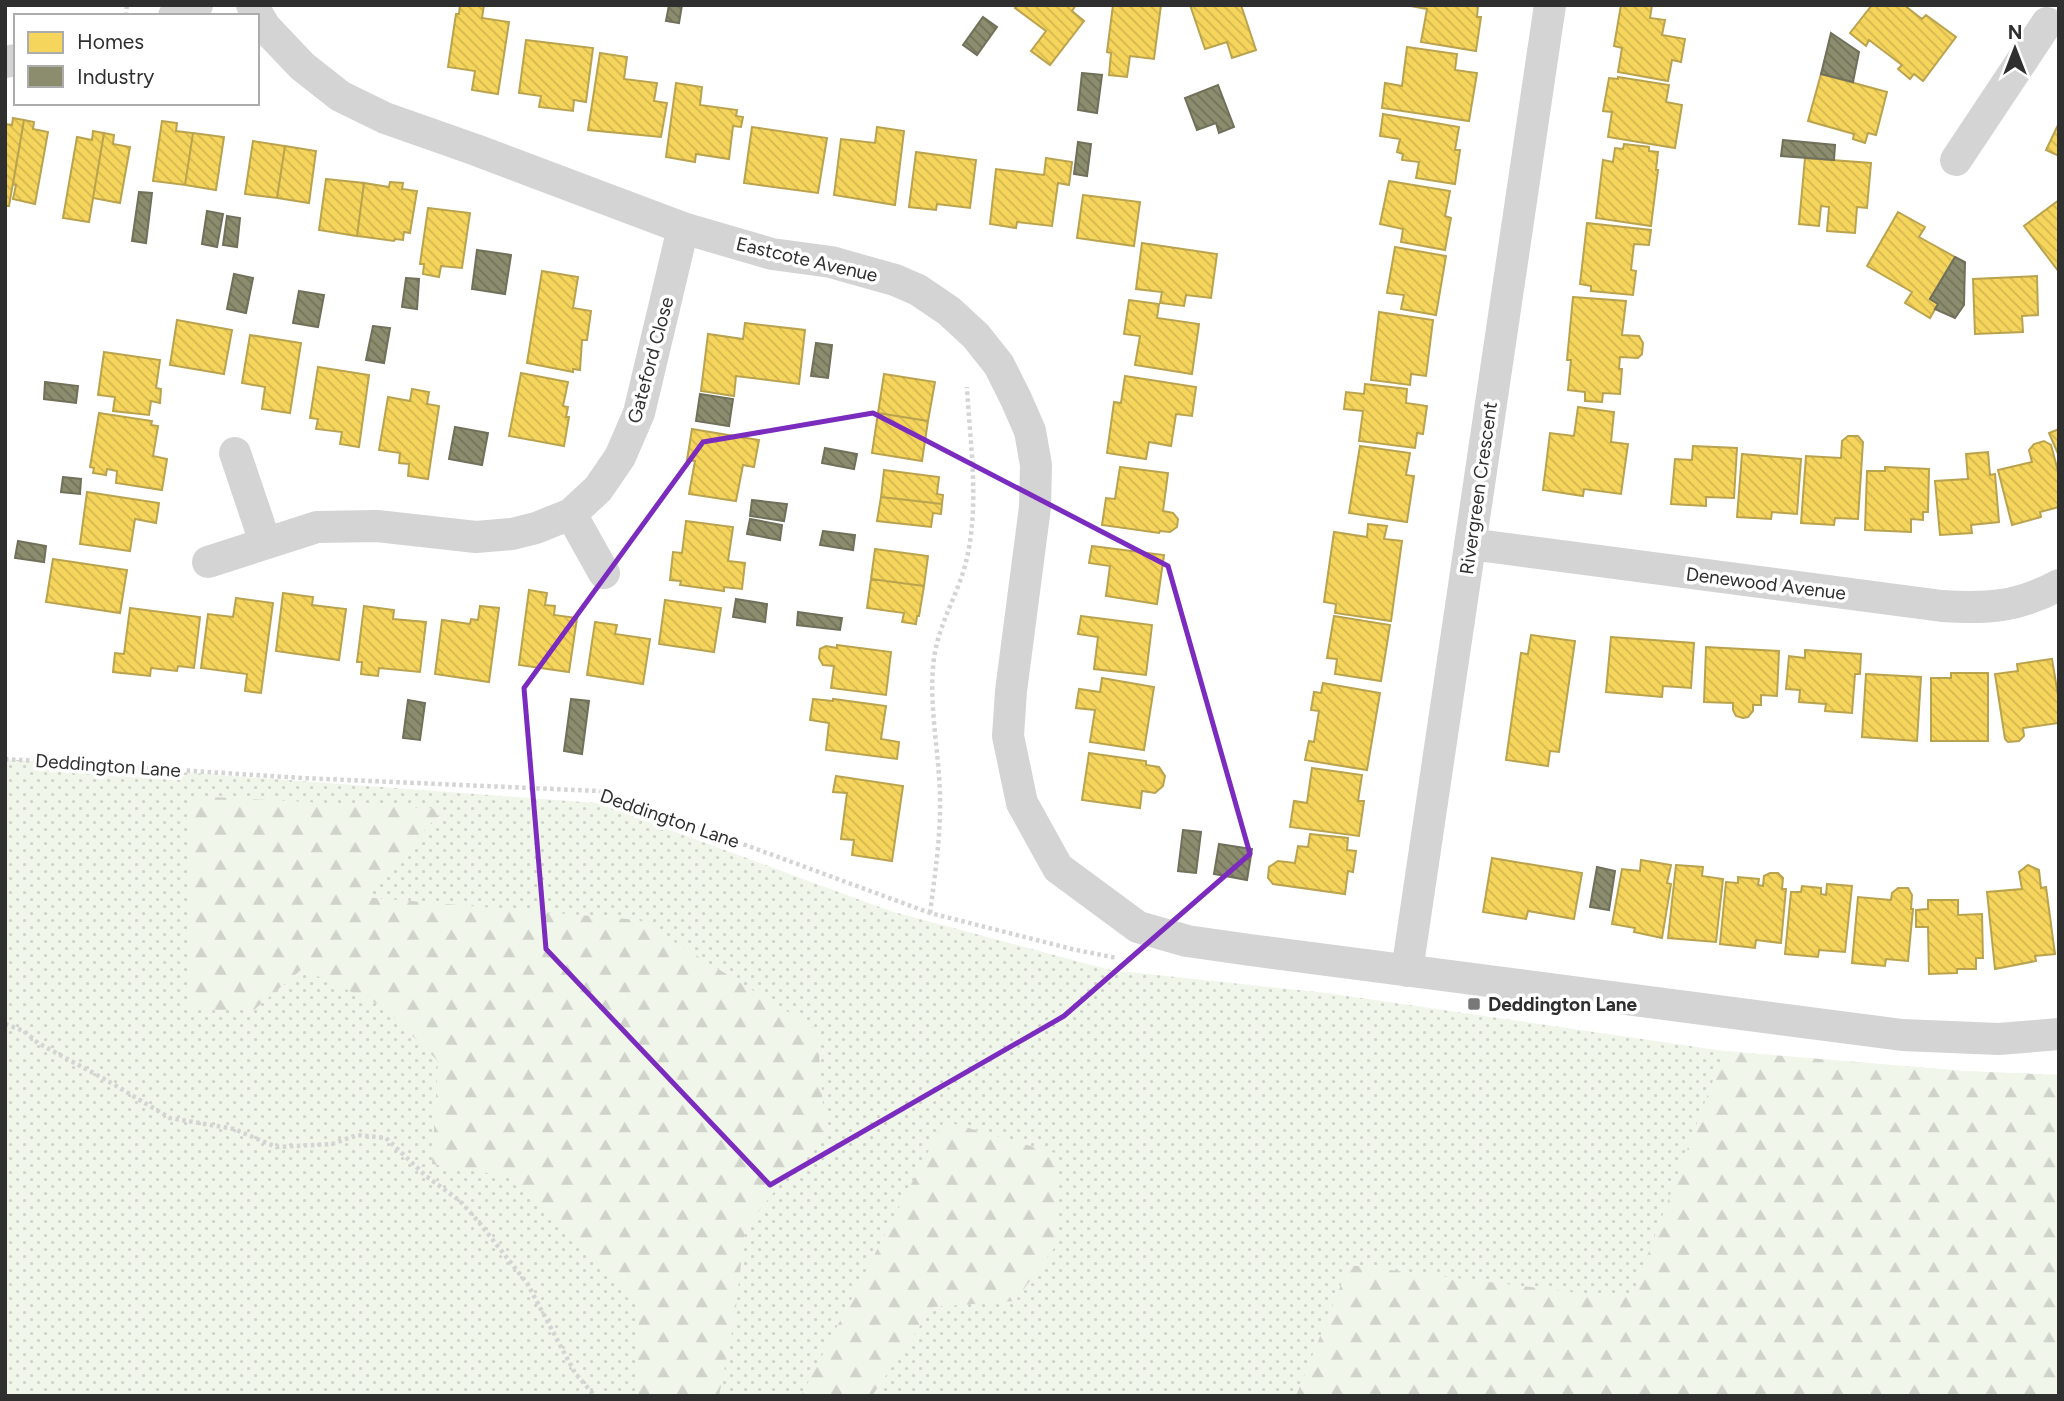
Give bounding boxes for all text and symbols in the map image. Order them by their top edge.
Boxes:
legend [14,14,259,105]
north arrow [1980,14,2050,84]
text: N [2008,21,2022,44]
text: Homes [77,29,144,54]
text: Industry [77,64,154,89]
street label: Eastcote Avenue [734,232,880,287]
street label: Gateford Close [623,294,678,426]
street label: Rivergreen Crescent [1455,400,1502,576]
street label: Denewood Avenue [1685,562,1847,605]
street label: Deddington Lane [34,749,182,782]
street label: Deddington Lane [597,784,743,853]
place label: Deddington Lane [1488,993,1638,1016]
marker: Deddington Lane [1466,996,1482,1012]

